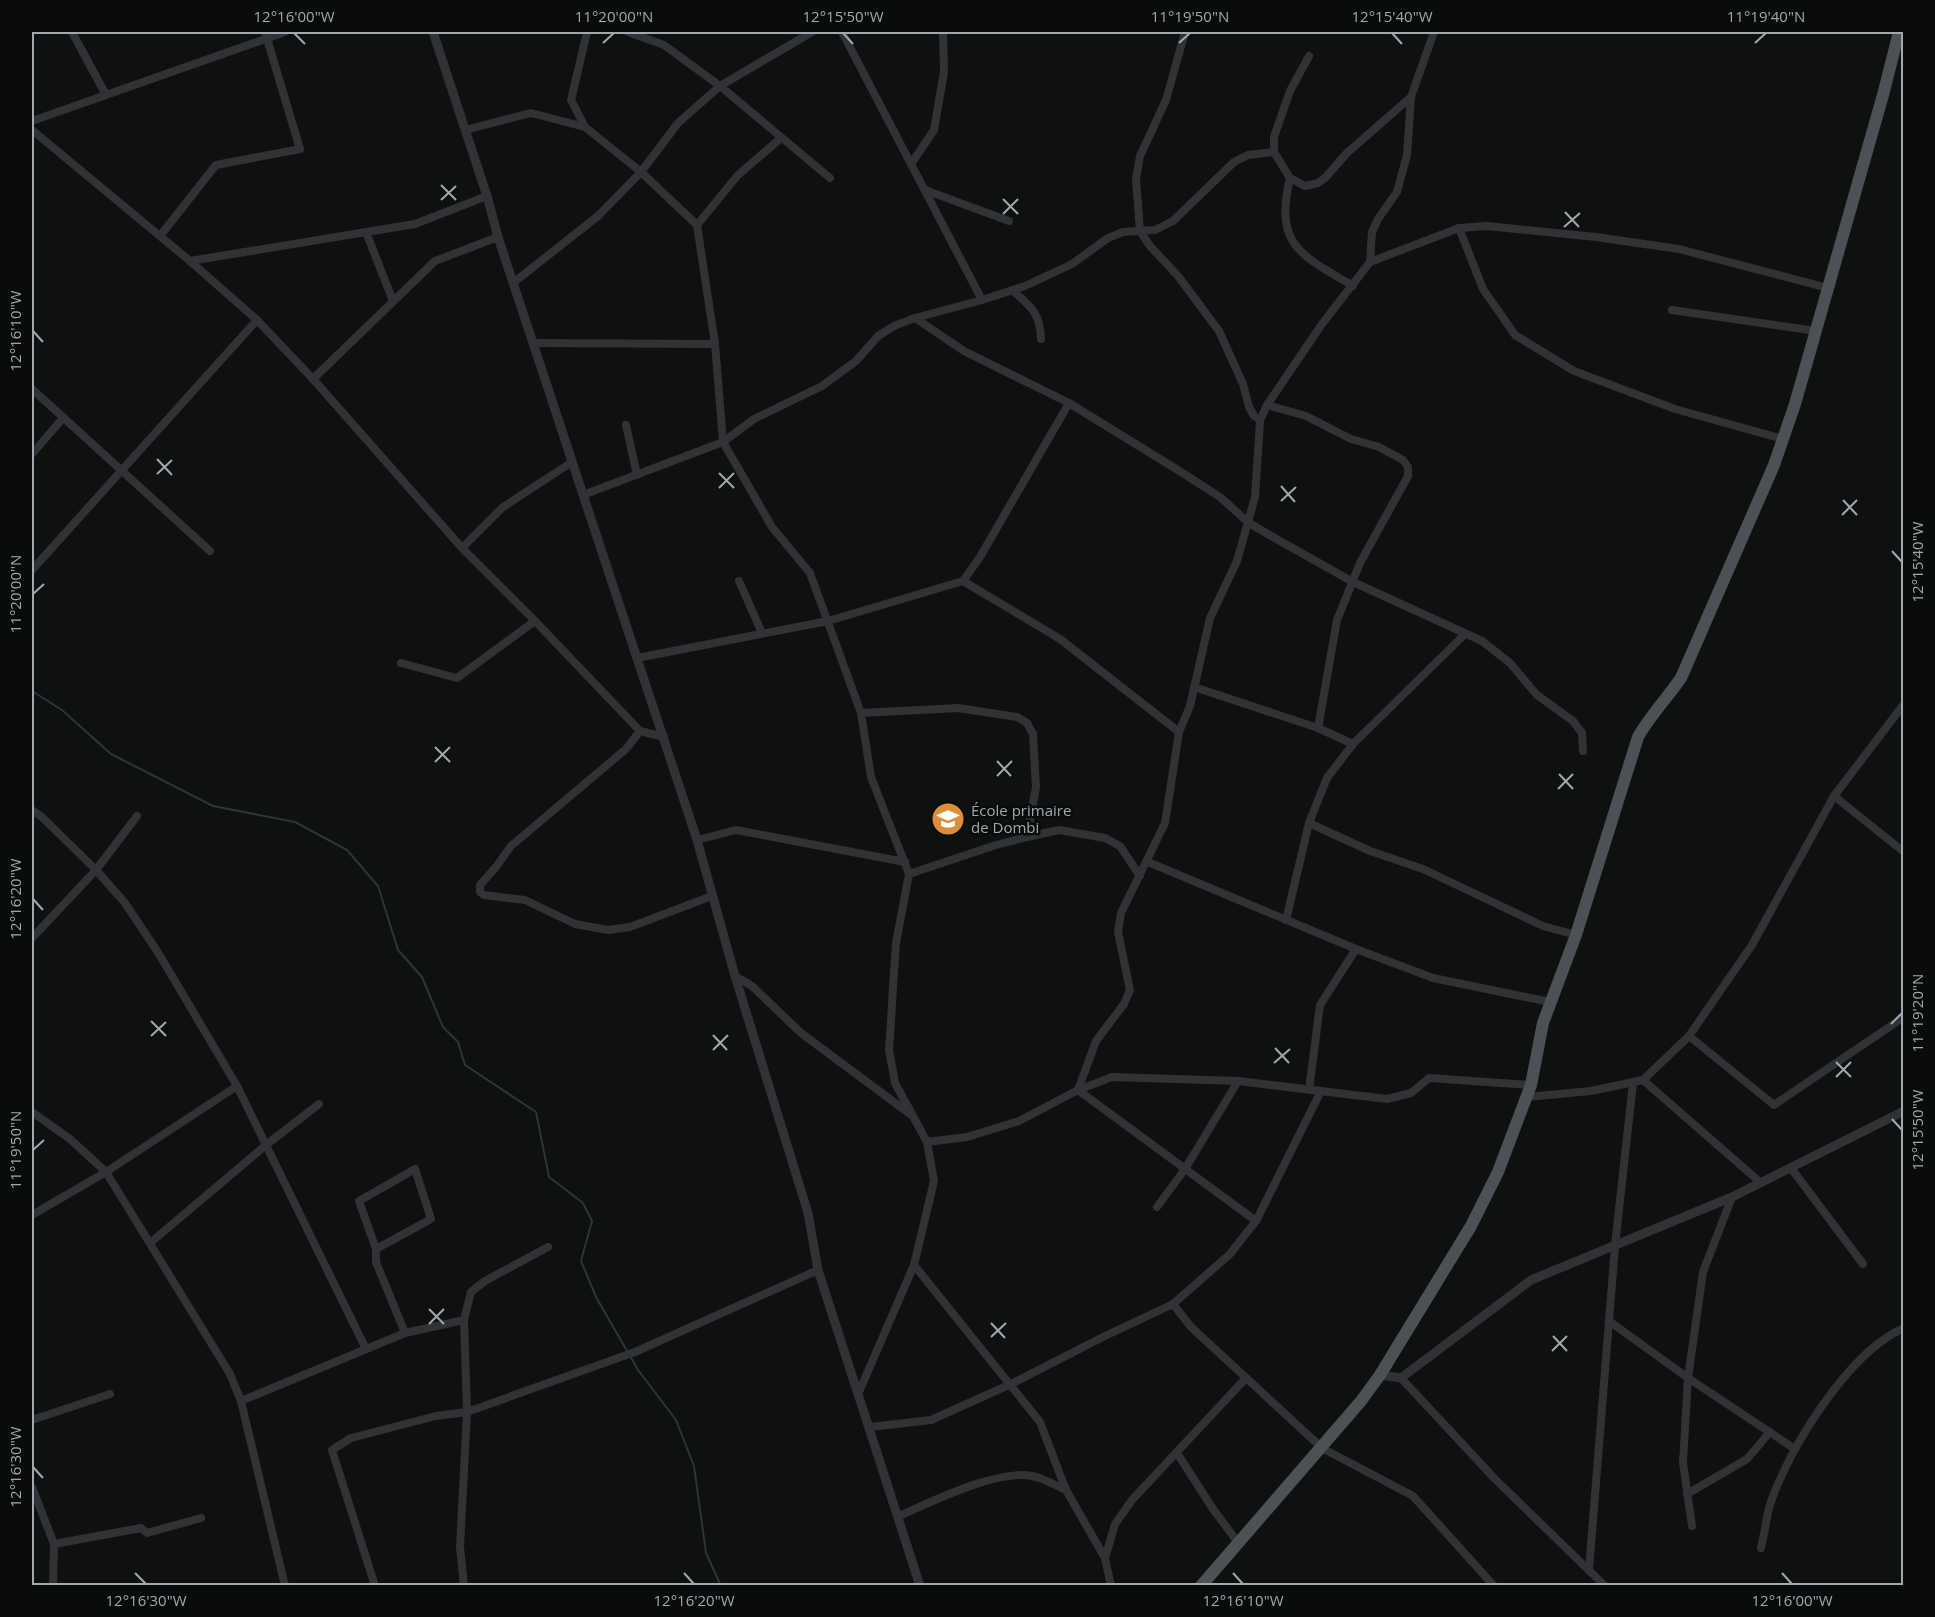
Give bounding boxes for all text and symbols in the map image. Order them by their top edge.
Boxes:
text: 12°16'00"W [254,6,335,26]
text: 11°20'00"N [575,6,653,26]
text: 12°15'50"W [803,6,884,26]
text: 11°19'50"N [1151,6,1229,26]
text: 12°15'40"W [1352,6,1433,26]
text: 11°19'40"N [1727,6,1805,26]
text: 12°16'10"W [5,290,25,372]
text: 12°15'40"W [1907,521,1927,603]
text: 11°20'00"N [5,555,25,633]
place label: École primaire de Dombi [971,800,1071,837]
school or university icon: École primaire de Dombi [930,801,966,837]
text: 12°16'20"W [5,858,25,940]
text: 11°19'20"N [1907,974,1927,1052]
text: 12°15'50"W [1907,1089,1927,1171]
text: 11°19'50"N [5,1111,25,1189]
text: 12°16'30"W [5,1426,25,1508]
text: 12°16'30"W [106,1590,187,1610]
text: 12°16'20"W [654,1590,735,1610]
text: 12°16'10"W [1203,1590,1284,1610]
text: 12°16'00"W [1752,1590,1833,1610]

